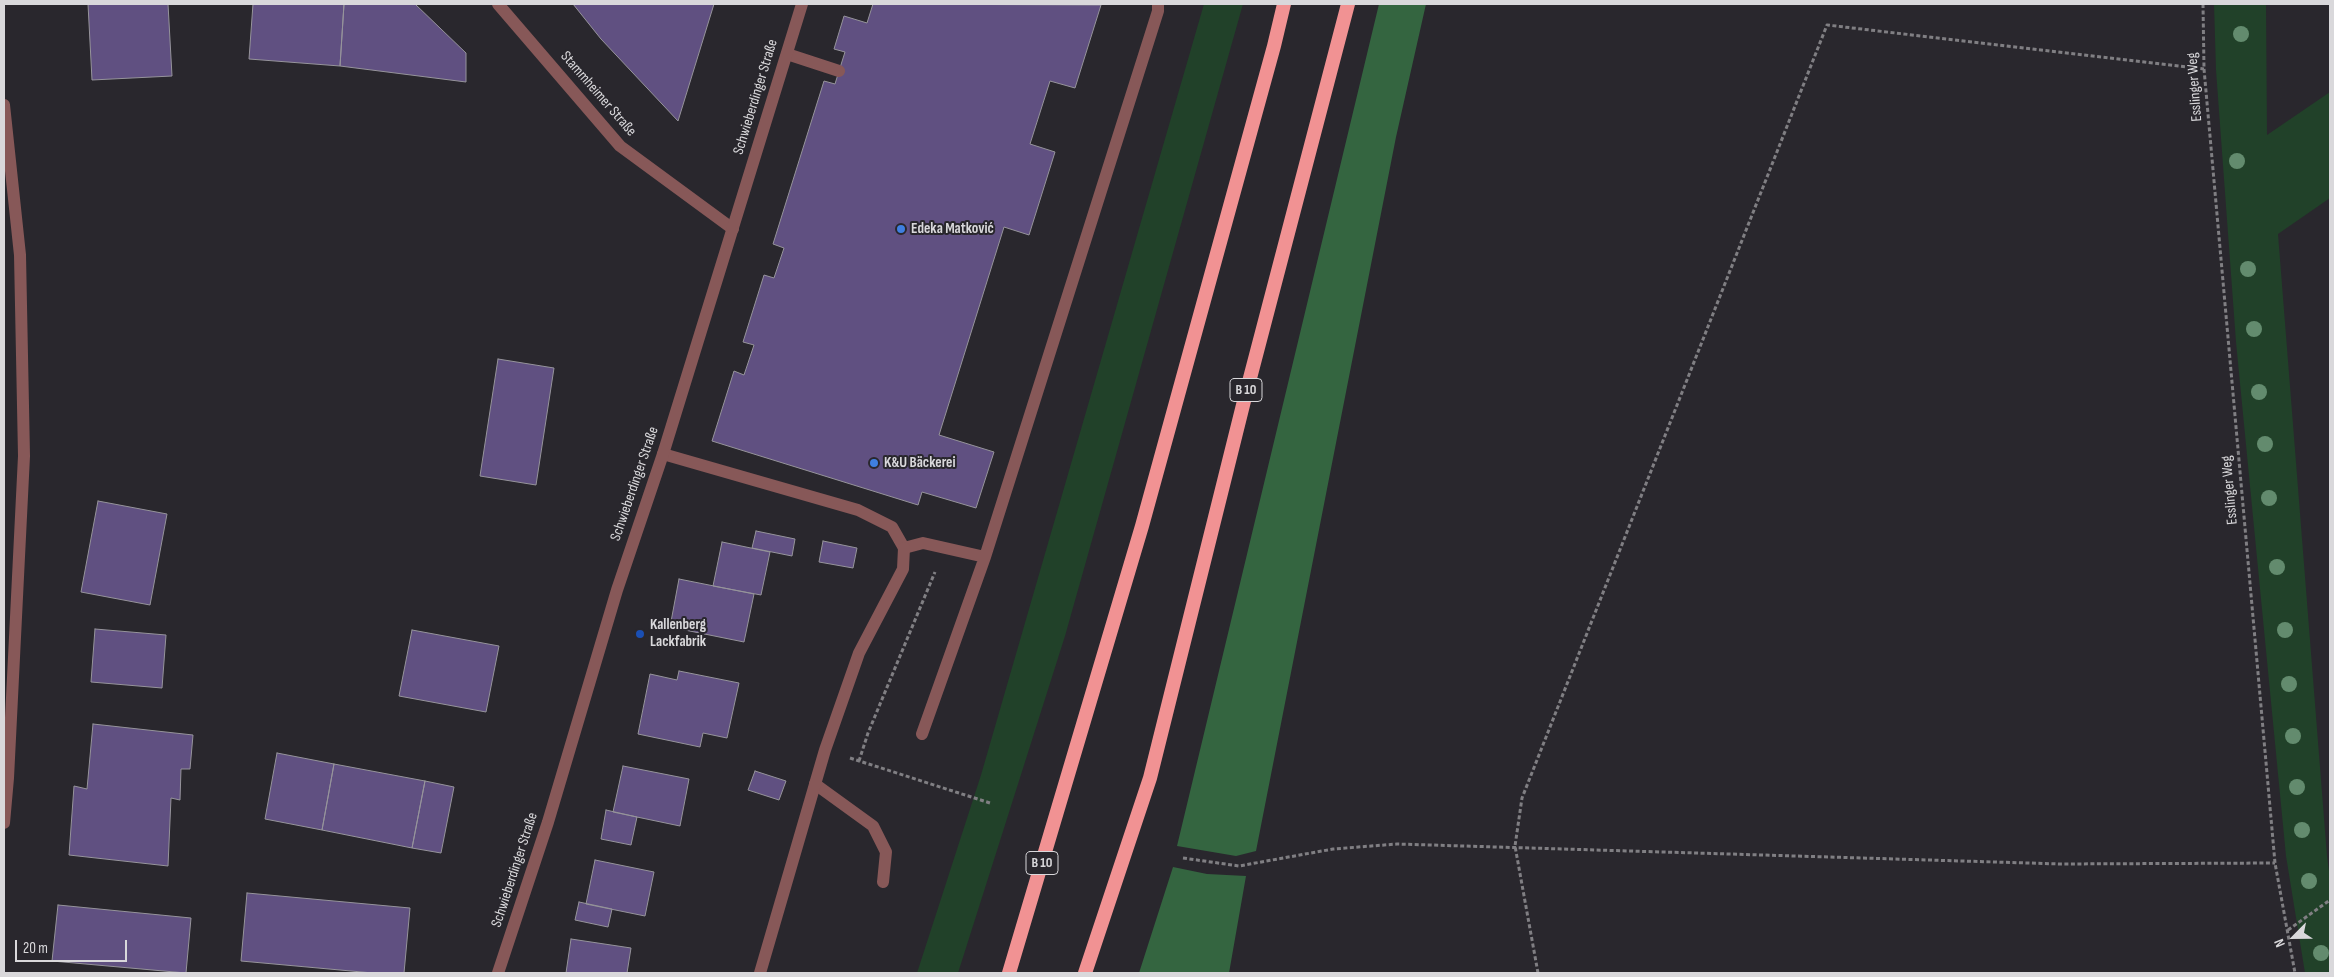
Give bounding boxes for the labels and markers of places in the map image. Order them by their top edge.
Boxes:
place label: Edeka Matković [911,220,994,238]
marker: Edeka Matković [895,223,907,235]
place label: K&U Bäckerei [884,454,956,472]
marker: K&U Bäckerei [868,457,880,469]
place label: Kallenberg Lackfabrik [650,616,706,651]
marker: Kallenberg Lackfabrik [634,628,646,640]

